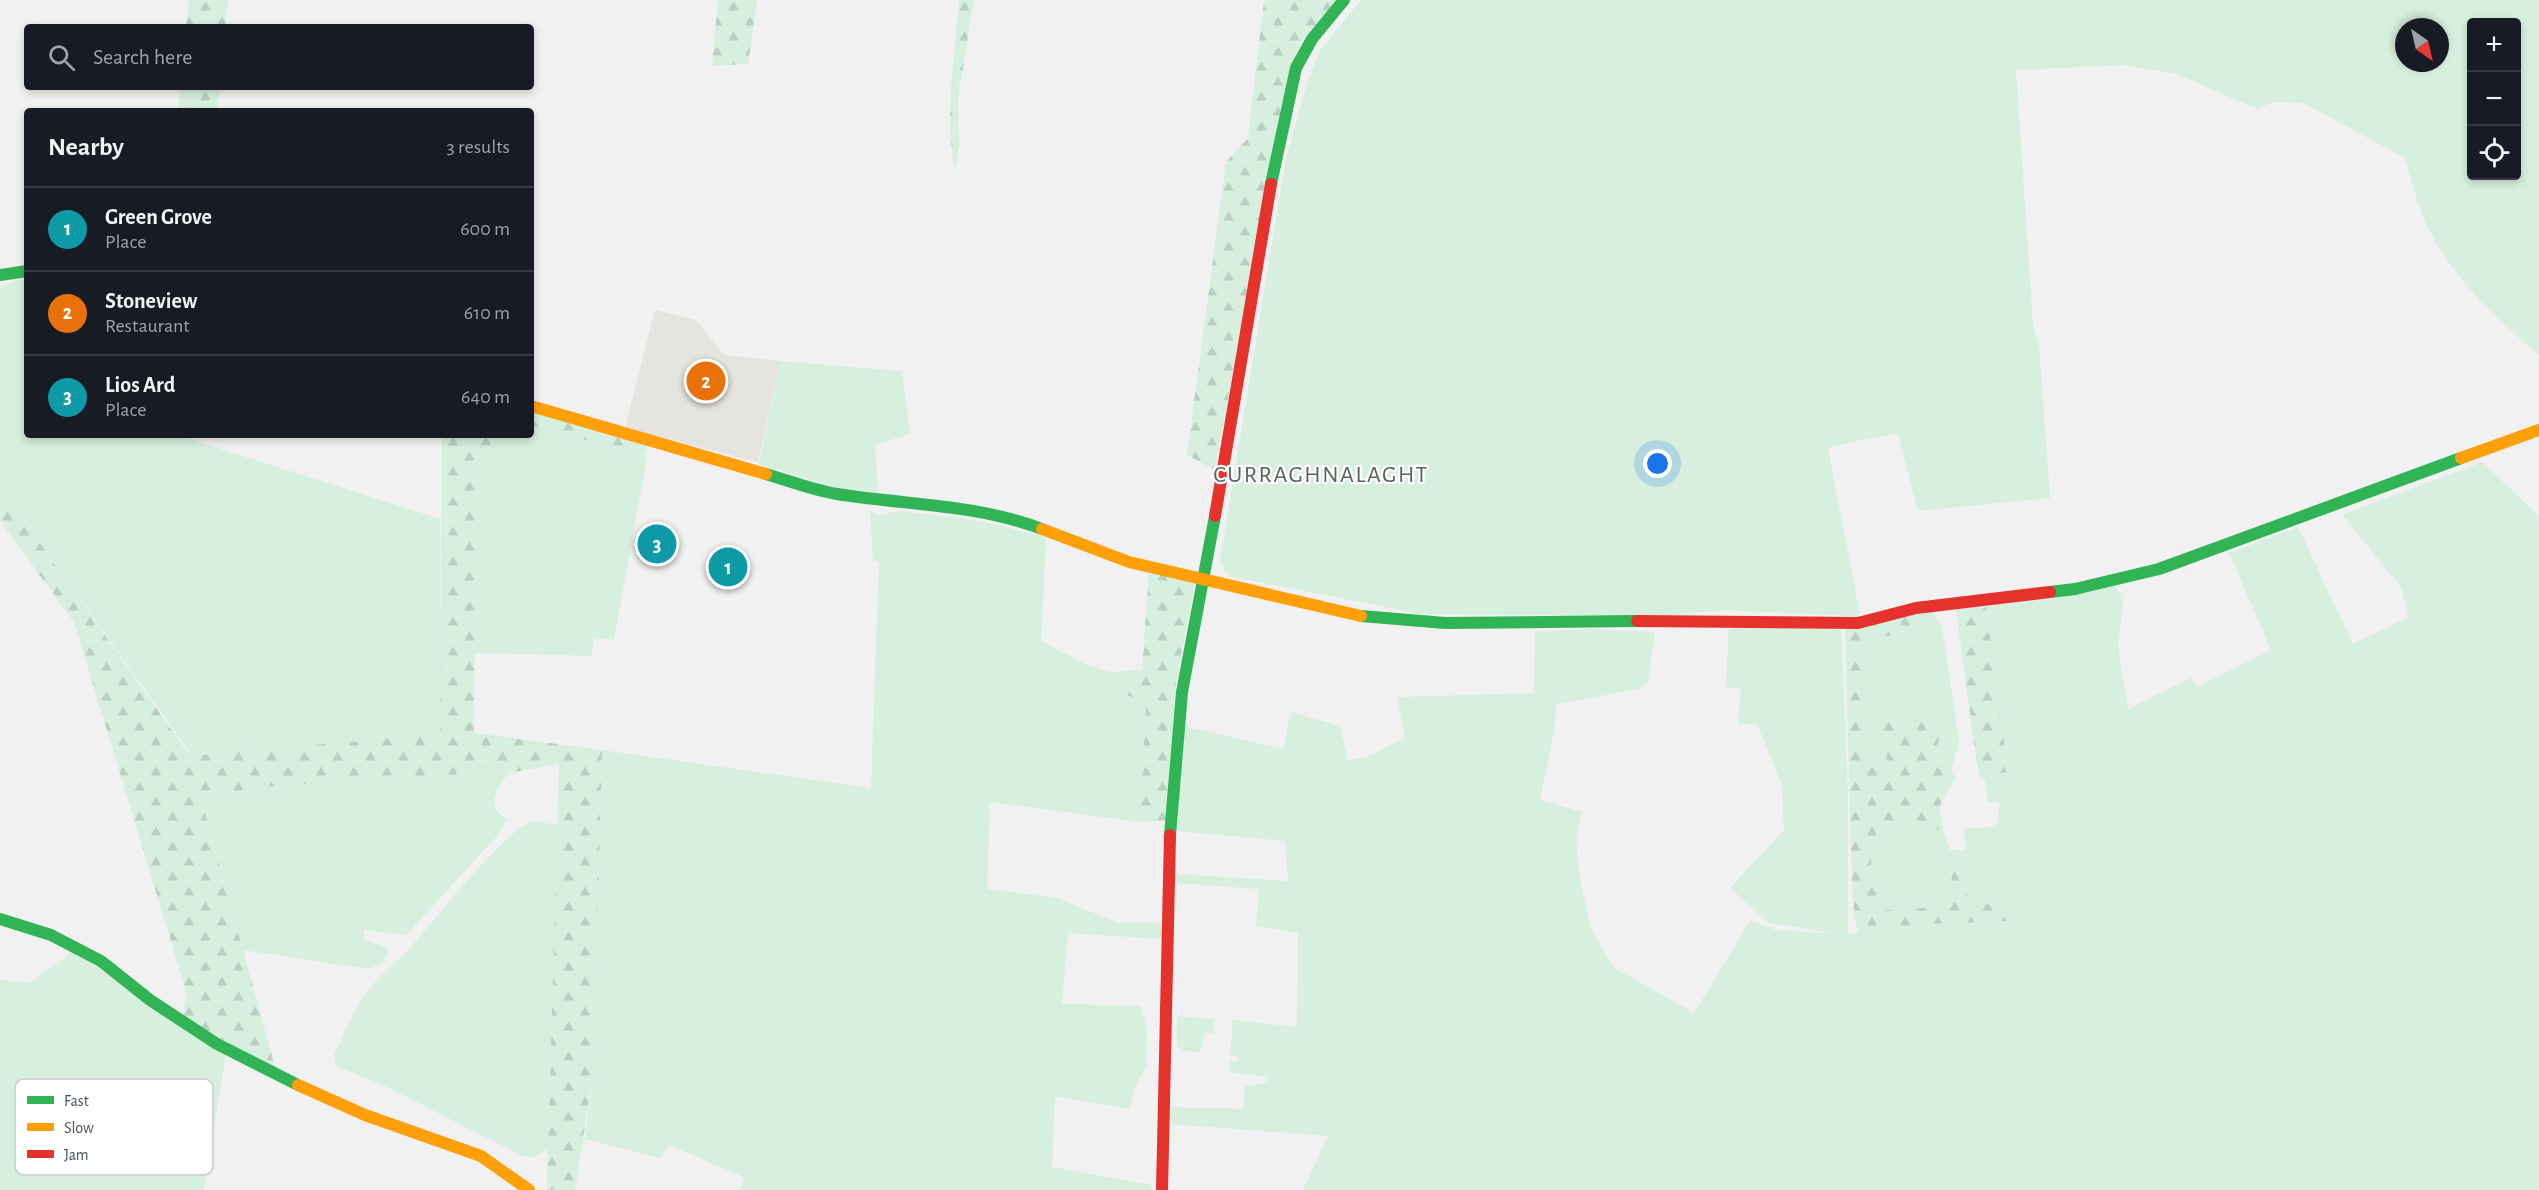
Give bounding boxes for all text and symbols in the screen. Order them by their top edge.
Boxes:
north arrow [2395,18,2449,72]
map controls [2467,18,2521,180]
button: + [2467,18,2521,72]
search box [24,24,534,90]
icon: search [45,41,78,74]
text: Search here [93,46,192,68]
button: − [2467,72,2521,126]
button: locate [2467,126,2521,180]
text: Nearby [48,134,124,160]
text: 3 results [446,137,510,157]
text: Green Grove [105,206,212,228]
text: 1 [64,219,71,239]
text: 600 m [460,219,510,239]
text: Place [105,232,146,252]
text: Stoneview [105,290,197,312]
text: 2 [63,303,72,323]
text: 610 m [464,303,510,323]
text: Restaurant [105,316,190,336]
pin: 2 [686,358,726,404]
text: Lios Ard [105,374,175,396]
text: 3 [63,387,72,407]
text: 640 m [461,387,510,407]
text: Place [105,400,146,420]
your location [1643,449,1672,478]
district label: CURRAGHNALAGHT [1213,463,1429,487]
pin: 3 [638,522,676,566]
pin: 1 [708,544,748,590]
legend [15,1079,213,1175]
text: Fast [64,1093,89,1109]
text: Slow [64,1120,94,1136]
text: Jam [64,1147,89,1163]

